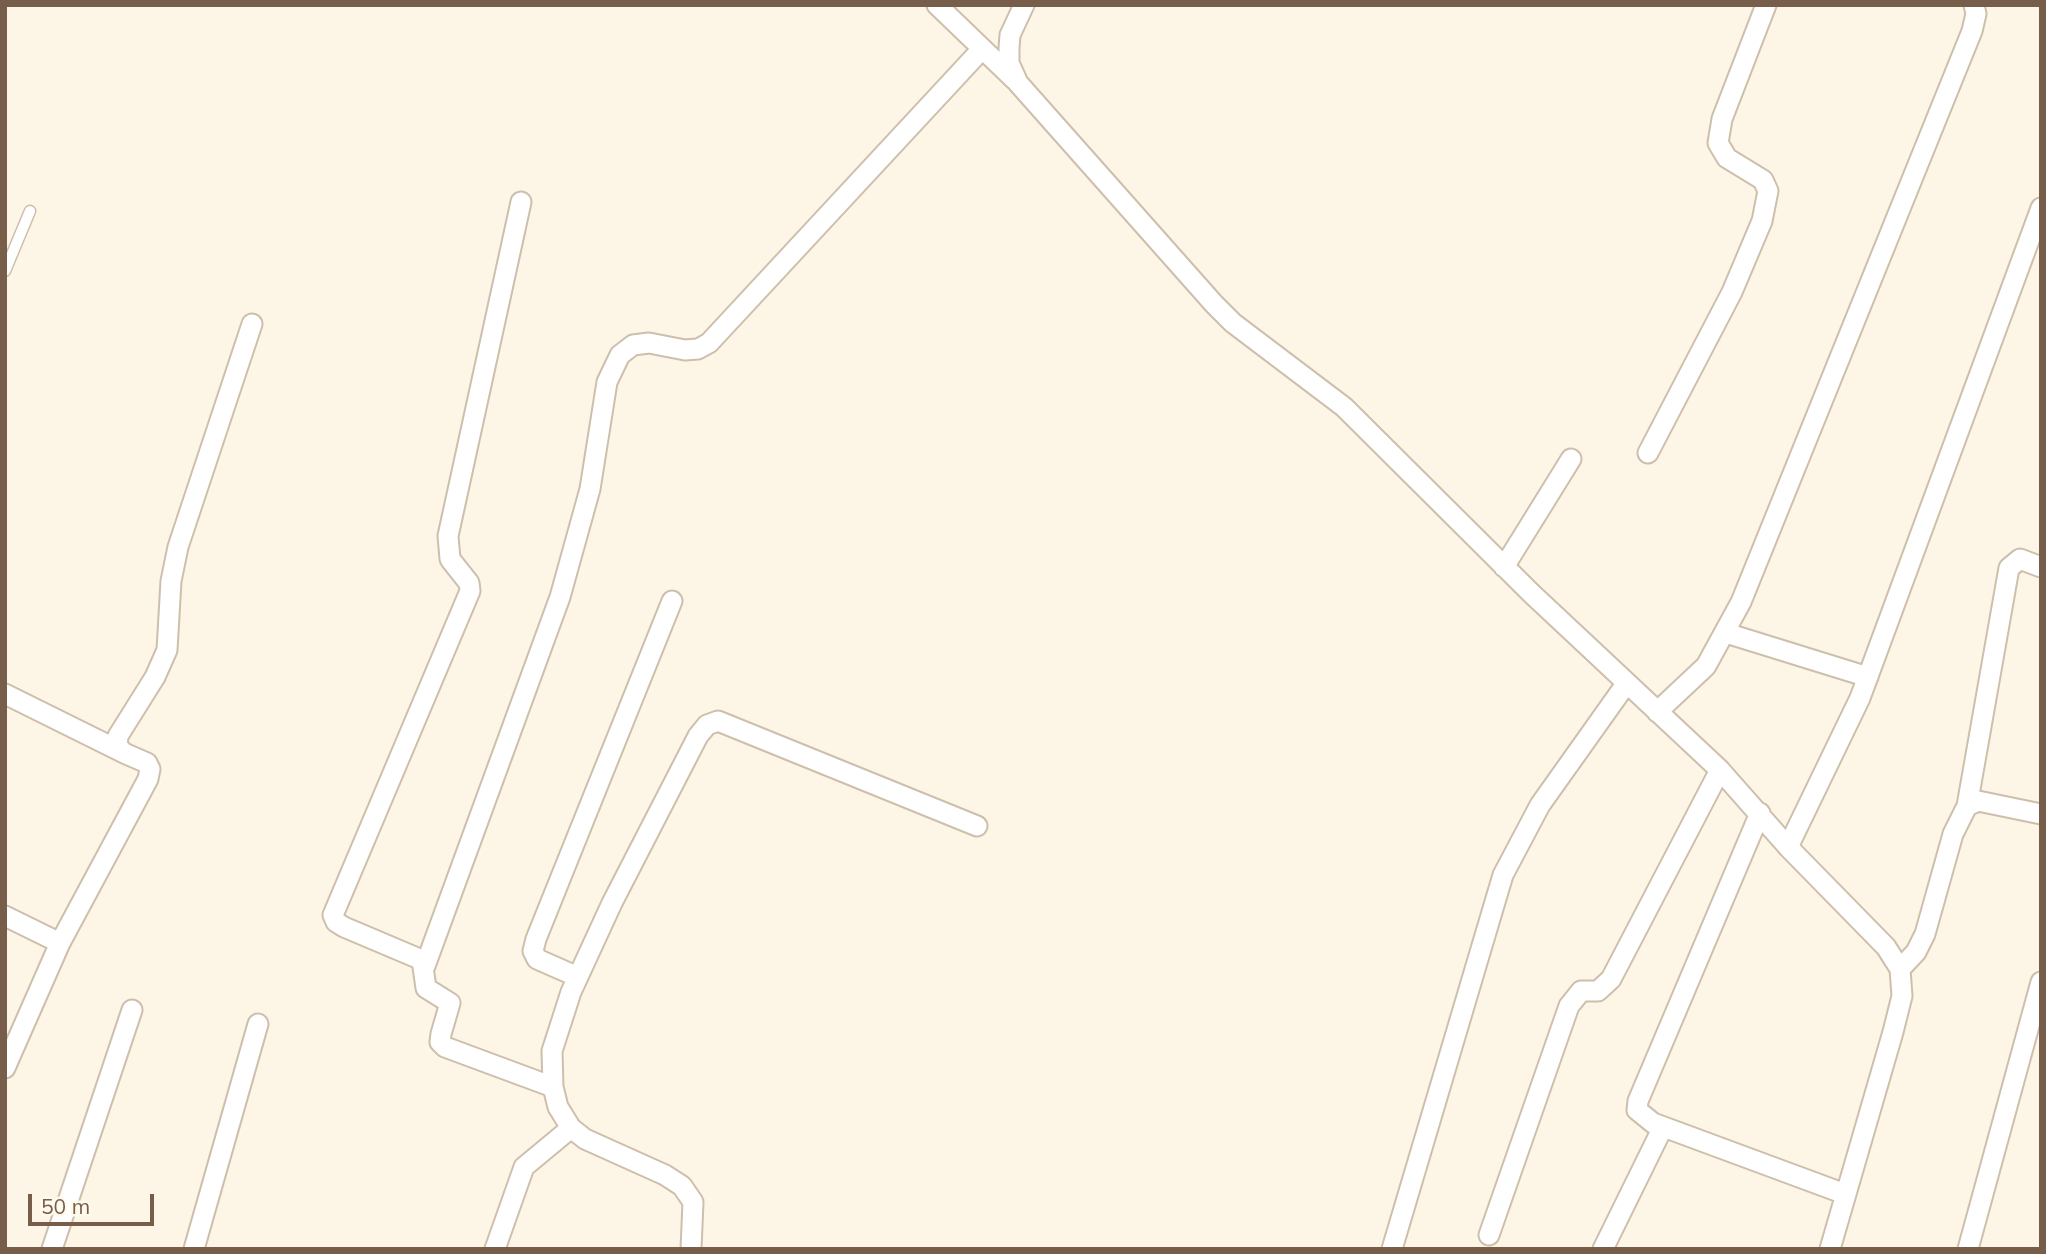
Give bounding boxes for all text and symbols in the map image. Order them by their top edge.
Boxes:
scale bar [32,1180,158,1224]
text: 50 m [41,1193,90,1219]

